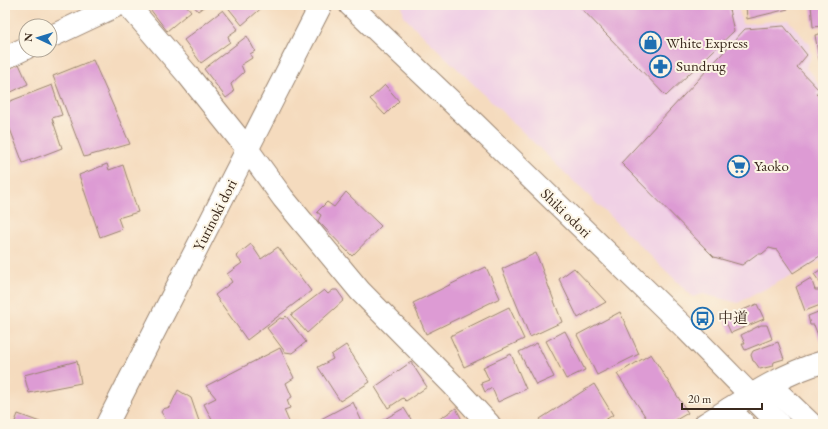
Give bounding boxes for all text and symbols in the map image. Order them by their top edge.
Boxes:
north arrow [18,18,58,58]
shop icon: White Express [637,30,663,56]
text: N [21,32,35,42]
place label: White Express [666,33,748,52]
pharmacy icon: Sundrug [648,53,674,79]
place label: Sundrug [676,56,726,75]
supermarket icon: Yaoko [726,153,752,179]
place label: Yaoko [754,156,789,175]
street label: Yurinoki dori [188,176,241,254]
street label: Shiki odori [537,184,596,242]
bus stop icon: 中道 [689,305,715,331]
place label: 中道 [718,308,748,327]
scale bar [682,385,762,411]
text: 20 m [688,391,712,407]

